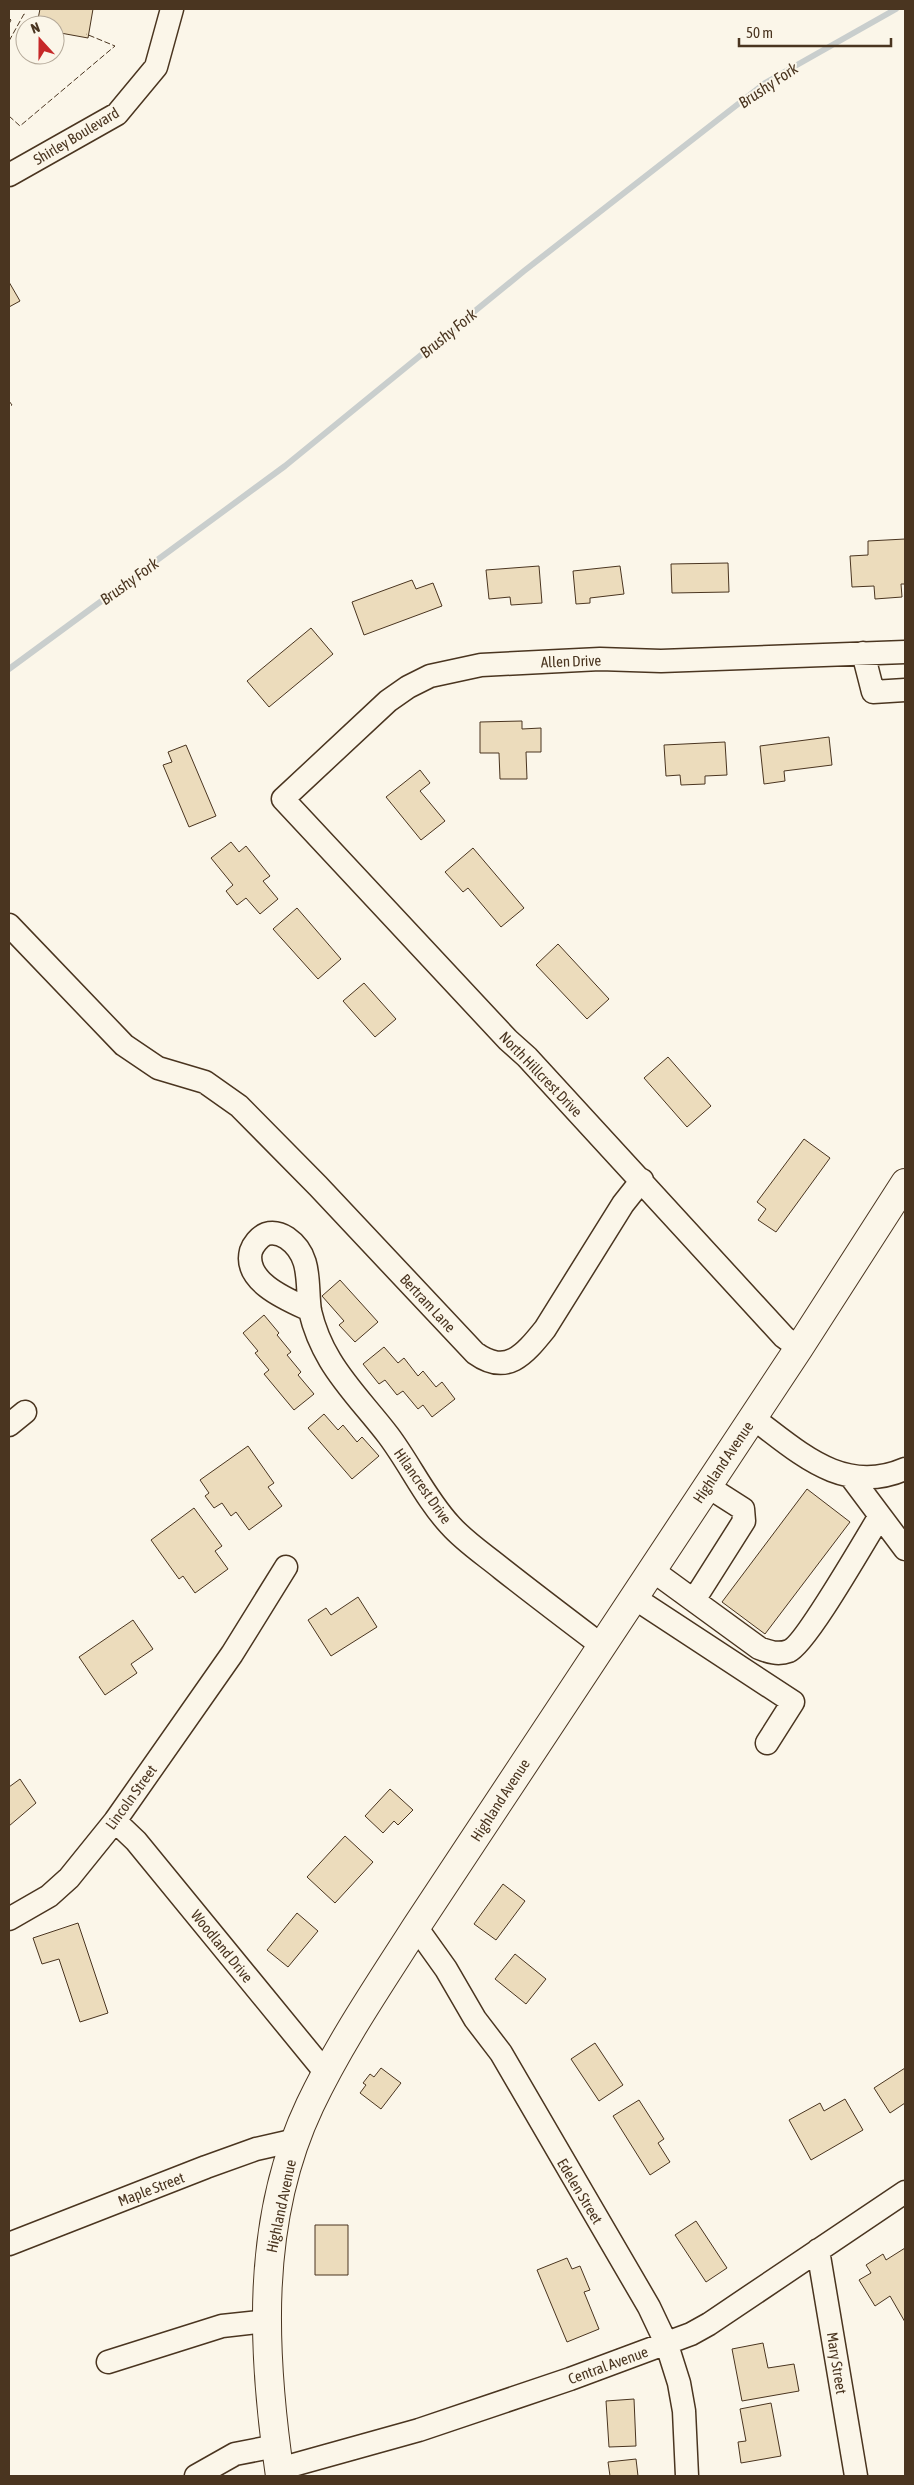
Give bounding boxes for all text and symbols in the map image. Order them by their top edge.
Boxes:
north arrow [15,15,65,65]
scale bar [739,15,892,47]
text: N [29,19,42,37]
text: 50 m [746,24,773,41]
water label: Brushy Fork [735,58,802,112]
street label: Shirley Boulevard [30,104,122,168]
water label: Brushy Fork [416,304,481,362]
water label: Brushy Fork [96,553,163,609]
street label: Allen Drive [541,651,602,671]
street label: North Hillcrest Drive [496,1028,586,1120]
street label: Bertram Lane [397,1270,459,1336]
street label: Highland Avenue [689,1418,757,1506]
street label: Hilancrest Drive [391,1445,455,1527]
street label: Highland Avenue [467,1755,533,1844]
street label: Lincoln Street [102,1762,160,1832]
street label: Woodland Drive [188,1906,256,1986]
street label: Edelen Street [554,2155,606,2227]
street label: Highland Avenue [263,2158,299,2254]
street label: Maple Street [115,2169,187,2209]
street label: Mary Street [824,2331,850,2395]
street label: Central Avenue [566,2343,650,2387]

